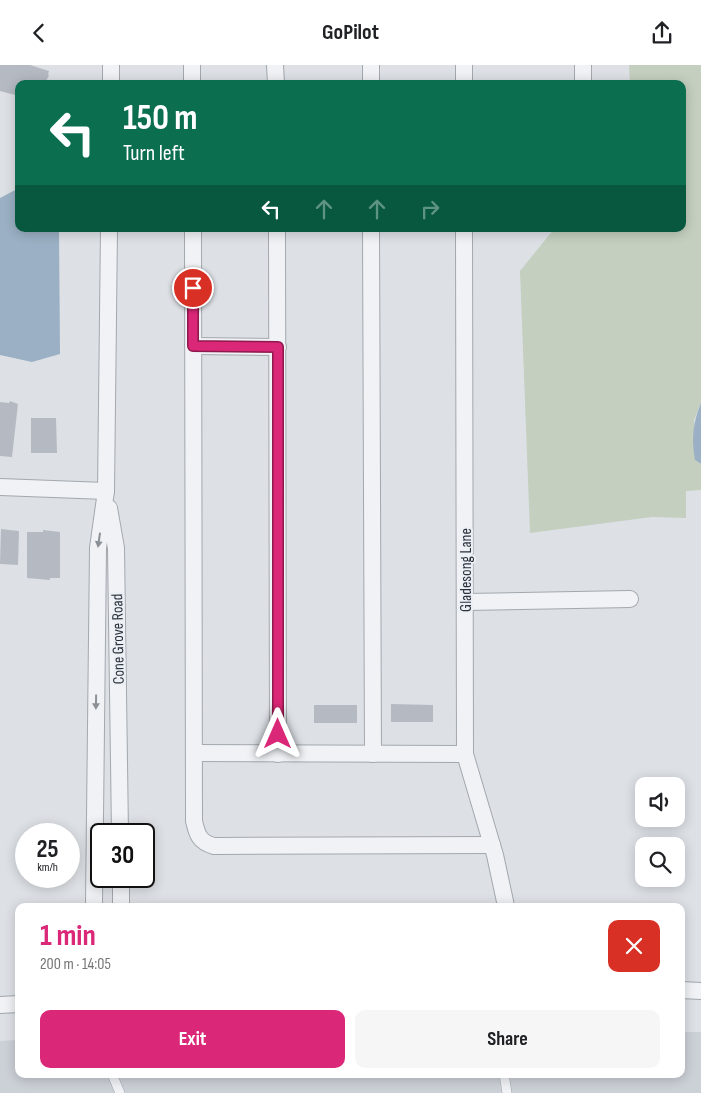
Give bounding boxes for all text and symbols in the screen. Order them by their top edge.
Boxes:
icon: back [25,19,53,47]
text: GoPilot [322,19,379,46]
icon: share [648,19,676,47]
text: 150 m [123,97,197,140]
icon: left [40,100,105,165]
text: Turn left [123,140,185,167]
icon: left [257,195,285,223]
icon: ahead [310,195,338,223]
icon: ahead [363,195,391,223]
icon: right [416,195,444,223]
pin [172,267,214,309]
icon: arrive [179,274,207,302]
street label: Gladesong Lane [457,528,476,612]
one-way arrow [95,532,103,548]
street label: Cone Grove Road [108,593,129,684]
one-way arrow [92,694,100,710]
position arrow [251,707,303,759]
map controls [635,777,685,887]
button: sound [635,777,685,827]
speed limit sign: 30 [90,823,155,888]
text: 25 [37,834,58,865]
button: search [635,837,685,887]
text: km/h [37,860,58,875]
text: 1 min [40,918,96,954]
button: close [608,920,660,972]
text: 200 m · 14:05 [40,955,111,974]
button: Exit [40,1010,345,1068]
button: Share [355,1010,660,1068]

